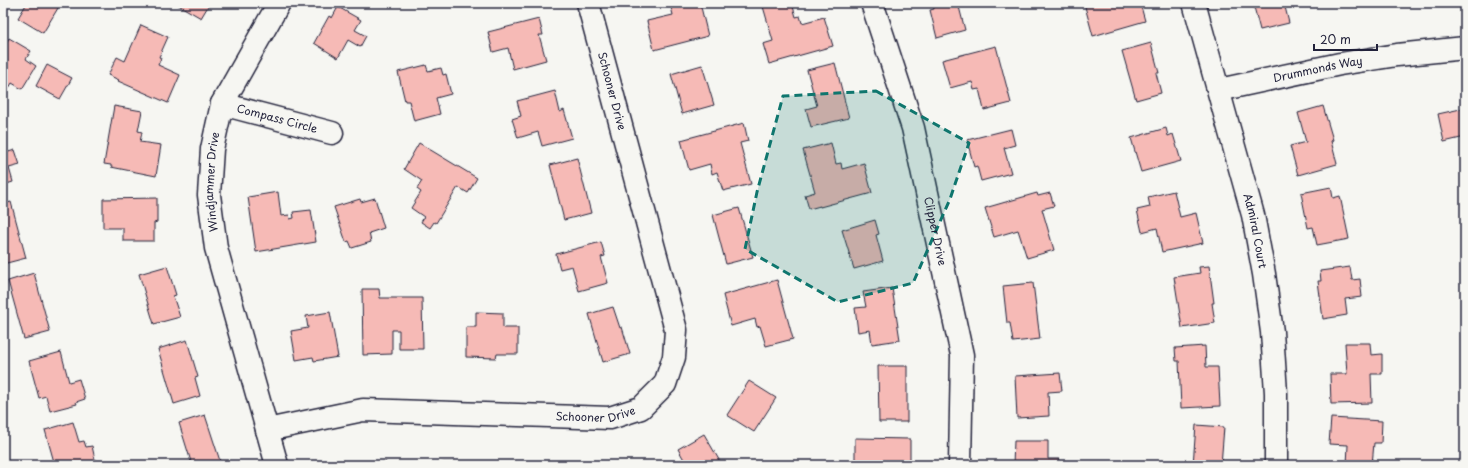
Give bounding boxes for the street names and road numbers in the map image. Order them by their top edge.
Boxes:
street label: Schooner Drive [594,50,631,132]
street label: Drummonds Way [1271,52,1364,86]
street label: Compass Circle [235,99,320,137]
street label: Windjammer Drive [200,130,224,233]
street label: Admiral Court [1239,191,1272,270]
street label: Clipper Drive [920,195,951,267]
street label: Schooner Drive [555,401,637,426]

